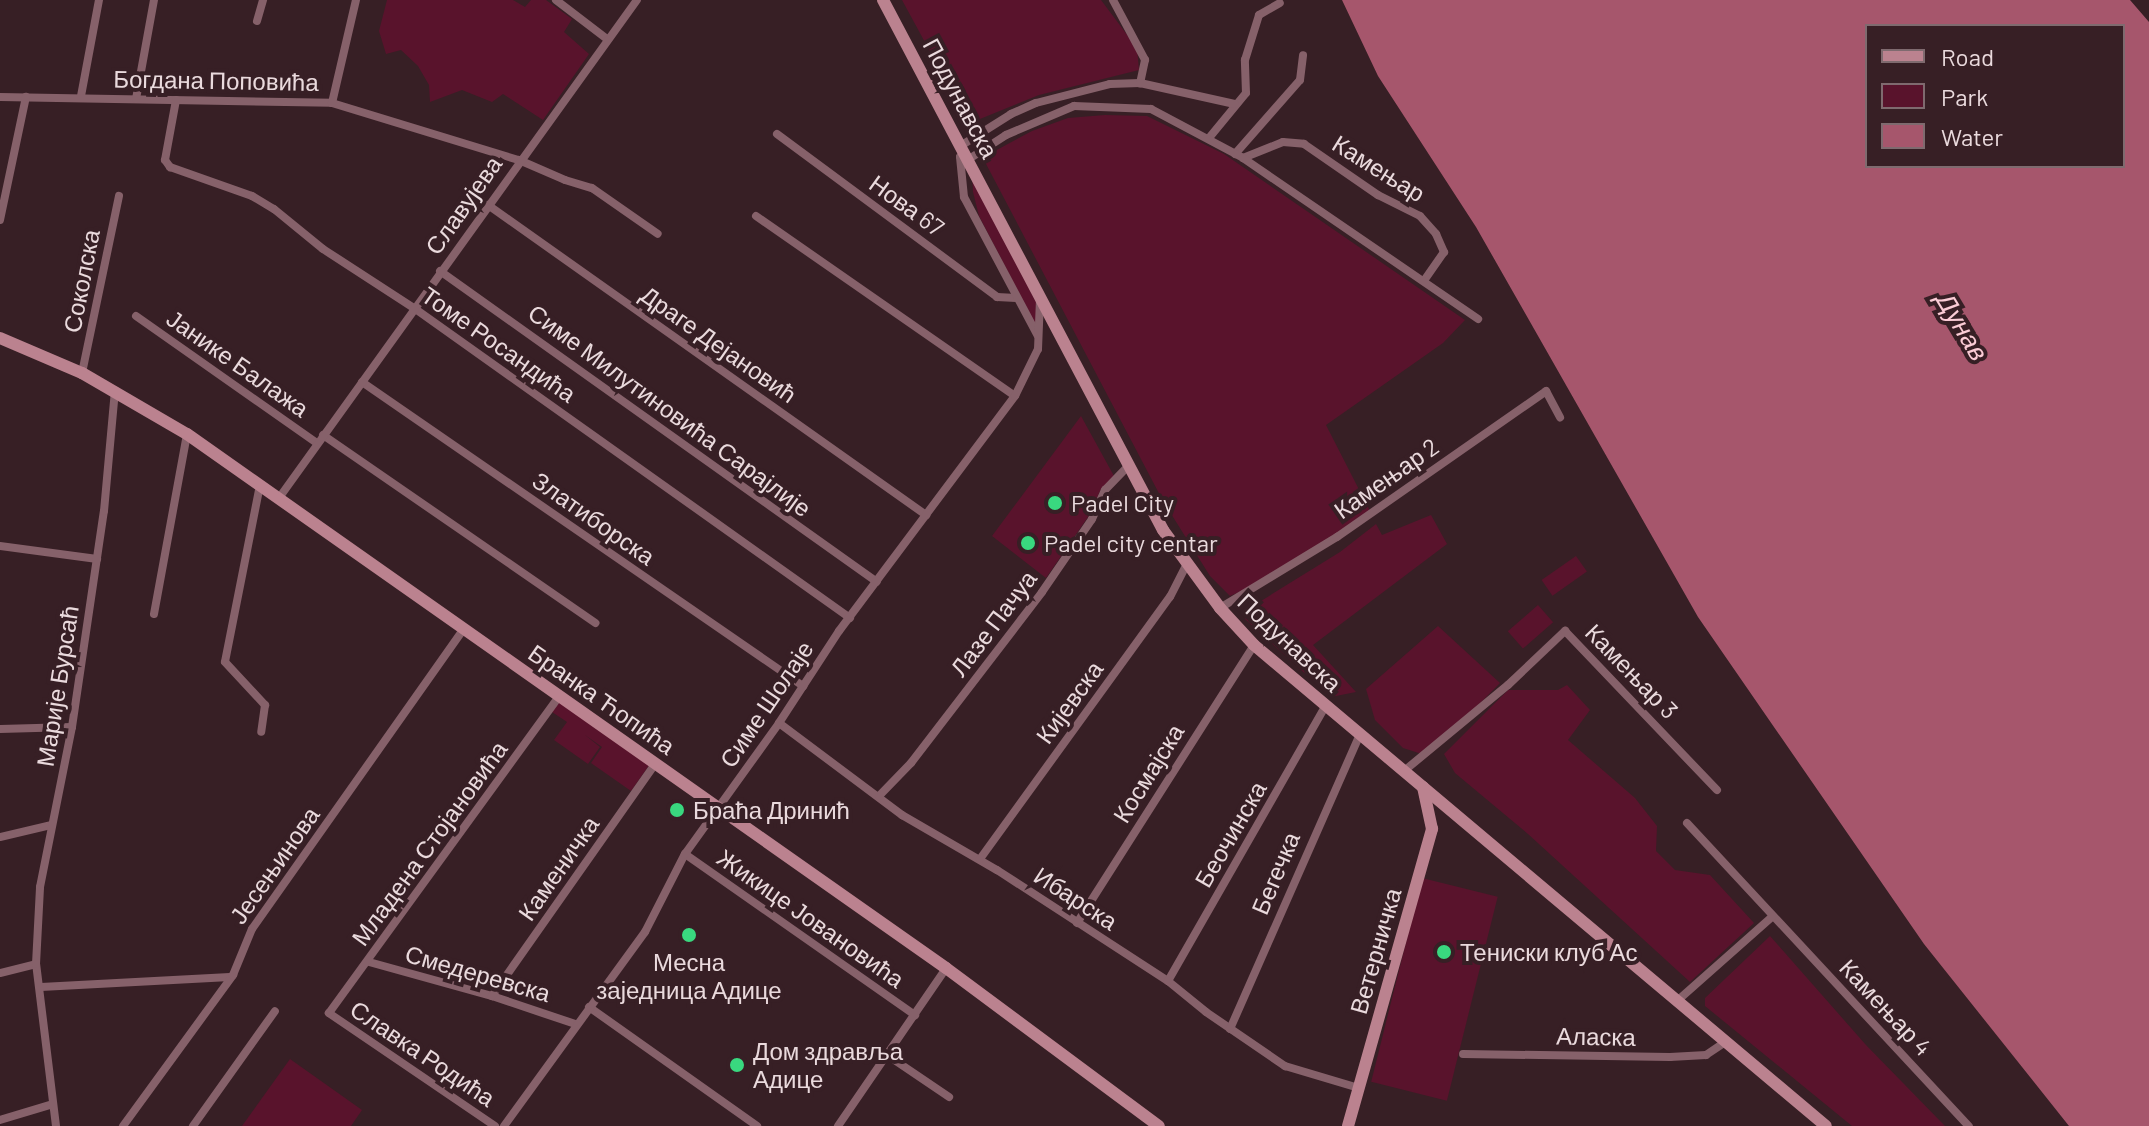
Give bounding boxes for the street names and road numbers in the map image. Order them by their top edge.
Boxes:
street label: Подунавска [917,33,1005,163]
street label: Богдана Поповића [113,64,319,96]
street label: Камењар [1328,128,1430,208]
street label: Славујева [419,150,507,260]
street label: Нова 67 [864,168,950,242]
street label: Соколска [57,227,105,335]
street label: Томе Росандића [416,280,582,408]
street label: Драге Дејановић [635,280,803,408]
street label: Симе Милутиновића Сарајлије [523,298,817,522]
street label: Јанике Балажа [161,303,315,423]
street label: Камењар 2 [1328,431,1444,525]
street label: Златиборска [527,465,661,571]
street label: Лазе Пачуа [944,564,1042,682]
street label: Подунавска [1232,587,1348,697]
street label: Марије Бурсаћ [30,603,84,769]
street label: Камењар 3 [1580,618,1684,724]
street label: Симе Шолаје [713,635,819,773]
street label: Бранка Ћопића [523,638,681,760]
street label: Кијевска [1029,655,1109,749]
street label: Космајска [1106,718,1190,828]
street label: Младена Стојановића [345,735,513,951]
street label: Беочинска [1188,776,1272,892]
street label: Јесењинова [223,801,325,929]
street label: Каменичка [512,810,604,926]
street label: Бегечка [1245,827,1305,919]
street label: Жикице Јовановића [712,843,910,993]
street label: Ибарска [1029,860,1123,936]
street label: Ветерничка [1343,885,1407,1017]
street label: Смедеревска [402,939,554,1007]
street label: Камењар 4 [1834,953,1938,1061]
street label: Славка Родића [345,994,501,1112]
street label: Аласка [1556,1021,1636,1051]

